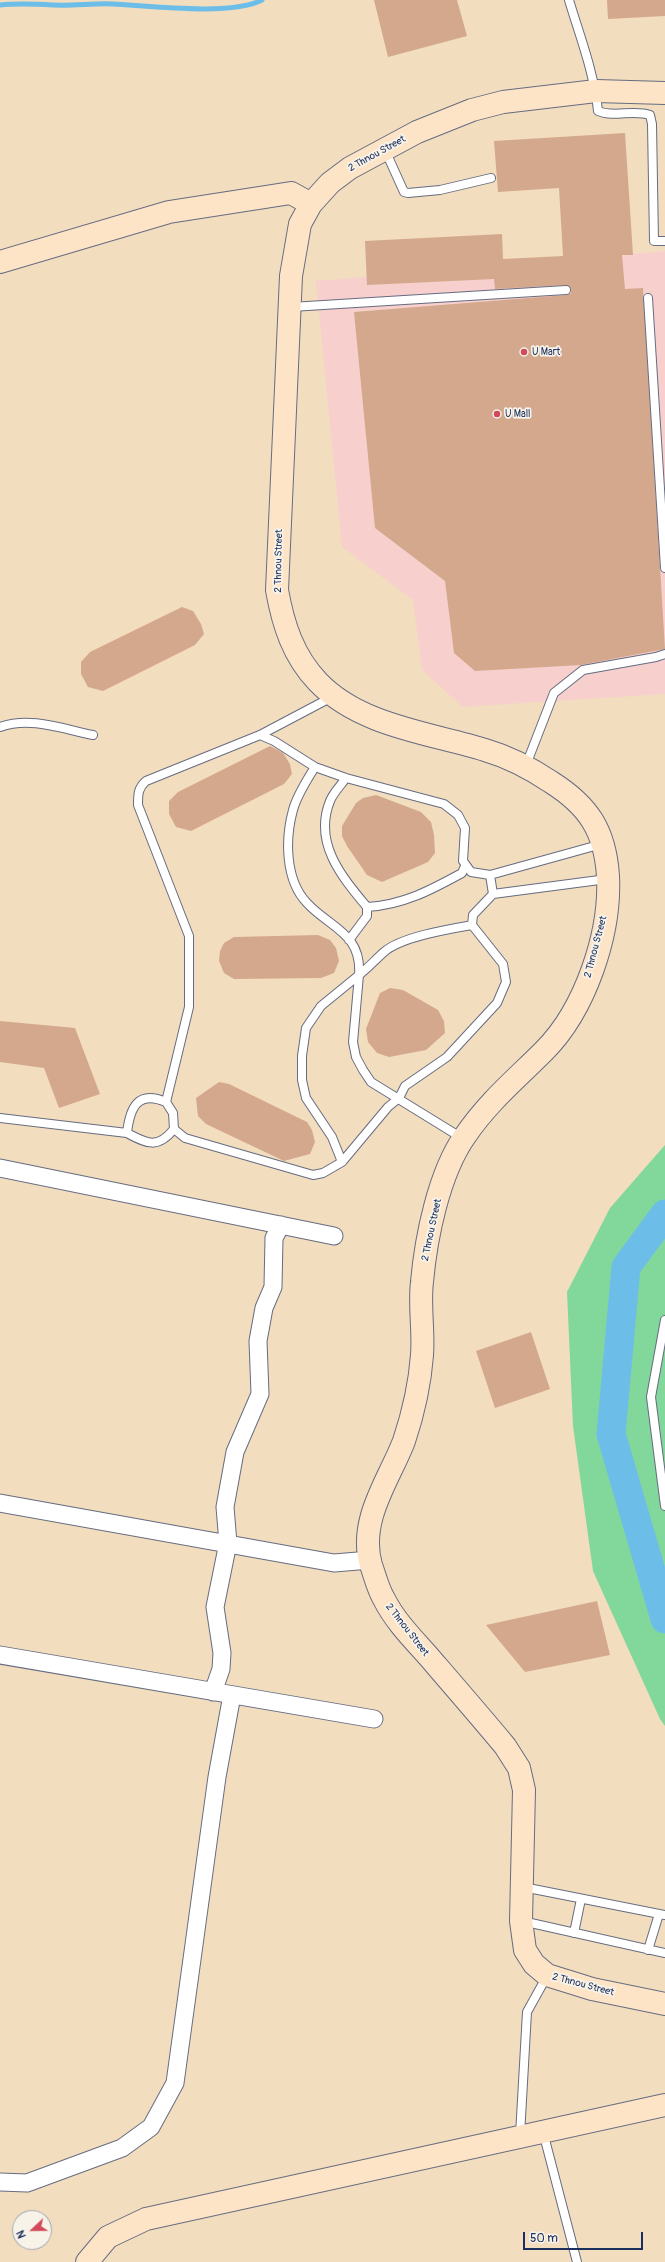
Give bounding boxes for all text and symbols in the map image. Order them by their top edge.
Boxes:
street label: 2 Thnou Street [346,133,408,175]
place label: U Mart [532,346,560,358]
marker: U Mart [519,347,529,357]
place label: U Mall [505,408,530,420]
marker: U Mall [492,409,502,419]
street label: 2 Thnou Street [272,529,286,593]
street label: 2 Thnou Street [582,915,610,979]
street label: 2 Thnou Street [420,1198,444,1262]
street label: 2 Thnou Street [383,1601,431,1659]
street label: 2 Thnou Street [551,1971,615,1999]
north arrow [12,2210,52,2250]
scale bar [525,2224,645,2250]
text: N [14,2228,29,2240]
text: 50 m [530,2231,558,2246]

